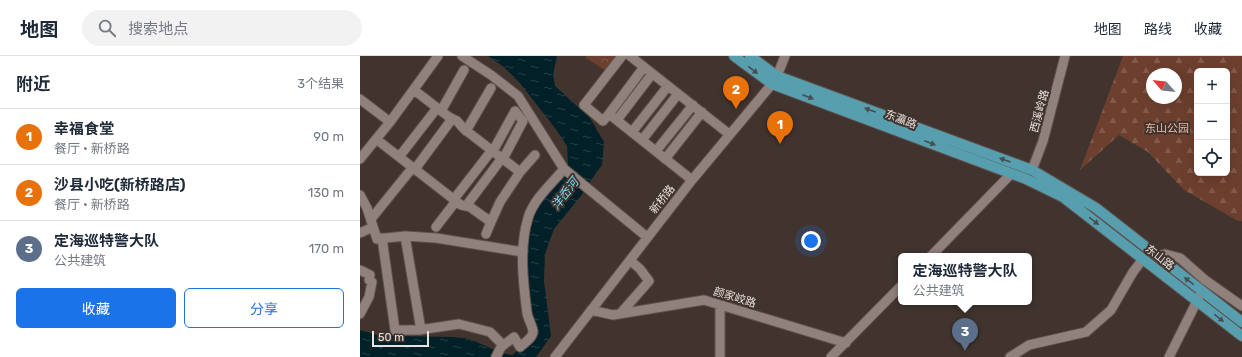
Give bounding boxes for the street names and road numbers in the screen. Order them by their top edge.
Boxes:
street label: 西溪岭路 [1028,88,1051,134]
street label: 东瀛路 [883,107,919,131]
street label: 新桥路 [647,182,678,216]
street label: 东山路 [1143,242,1177,273]
street label: 颜家峧路 [712,285,758,310]

